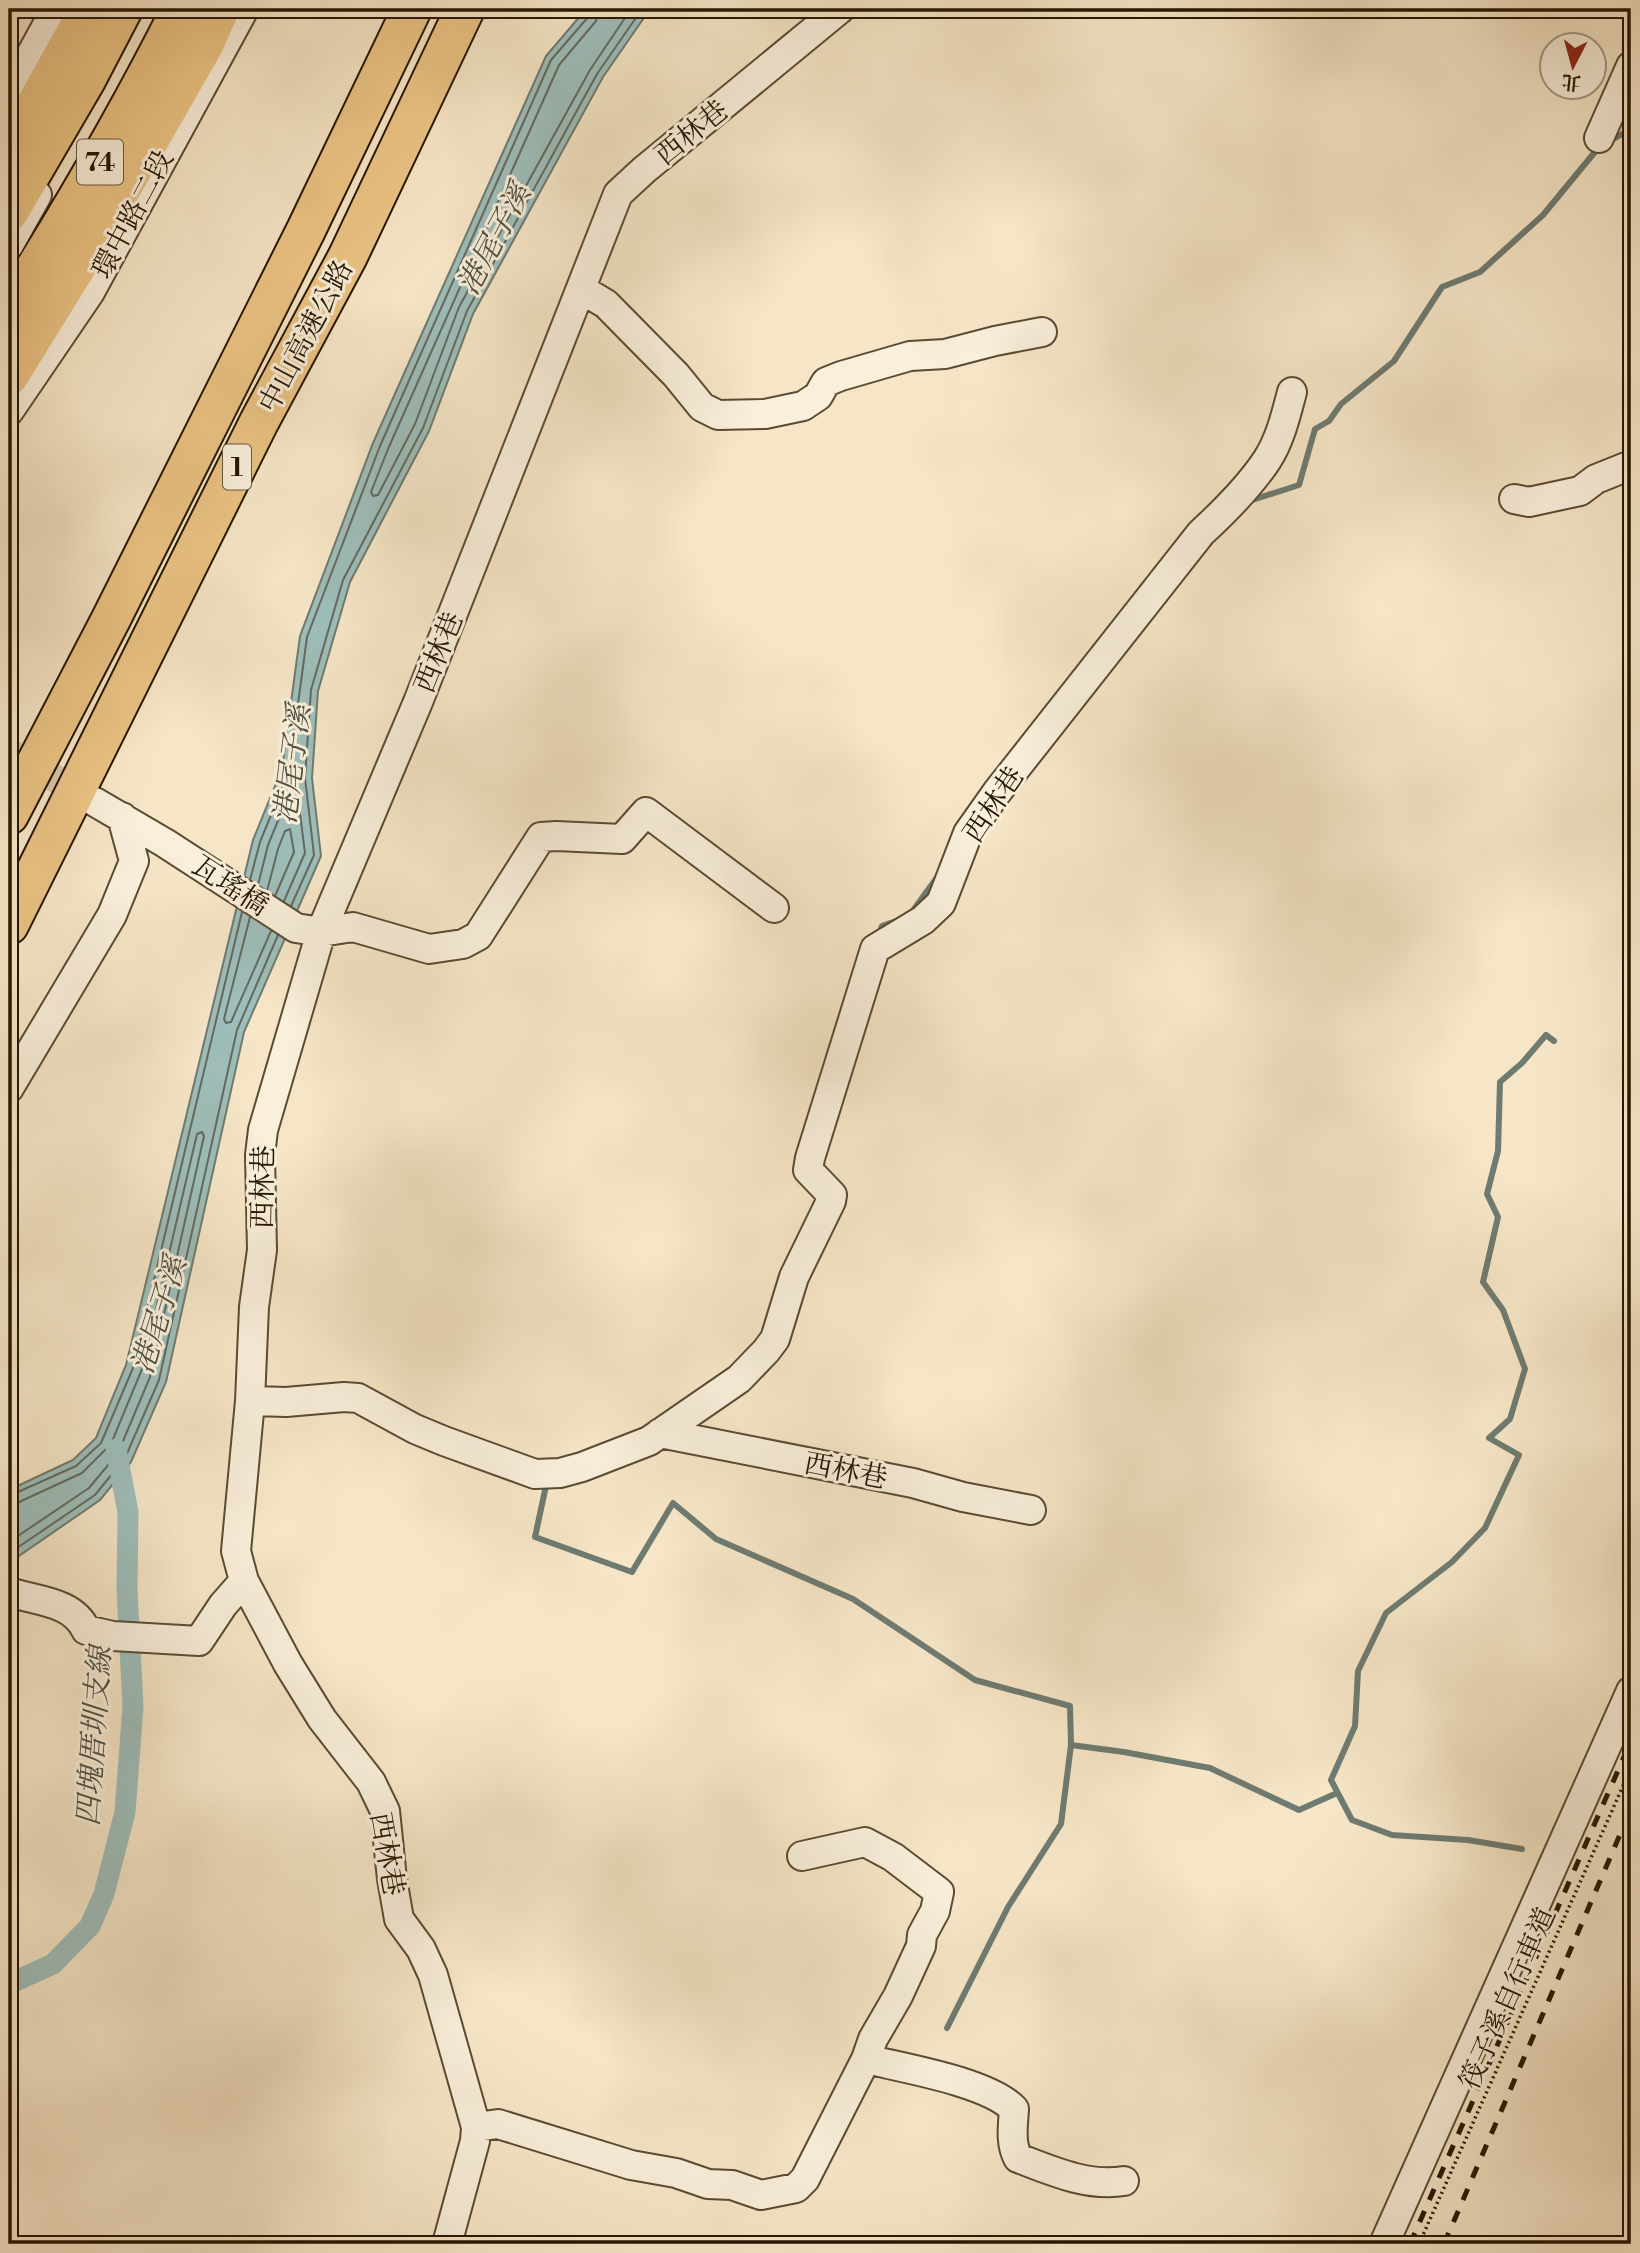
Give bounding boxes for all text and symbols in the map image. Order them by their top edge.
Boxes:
north arrow [1538,32,1608,102]
text: 北 [1561,69,1582,95]
street label: 西林巷 [648,93,736,173]
road number: 74 [77,140,123,184]
street label: 環中路二段 [85,145,182,285]
water label: 港尾子溪 [450,175,541,301]
street label: 中山高速公路 [251,254,361,419]
road number: 1 [223,444,251,489]
street label: 西林巷 [407,607,471,698]
water label: 港尾子溪 [267,699,320,826]
street label: 西林巷 [956,760,1032,849]
street label: 瓦瑤橋 [185,849,275,924]
street label: 西林巷 [245,1145,282,1229]
water label: 港尾子溪 [124,1249,197,1378]
street label: 西林巷 [801,1446,890,1497]
water label: 四塊厝圳支線 [70,1642,120,1827]
street label: 西林巷 [362,1810,411,1899]
street label: 筏子溪自行車道 [1453,1902,1564,2095]

